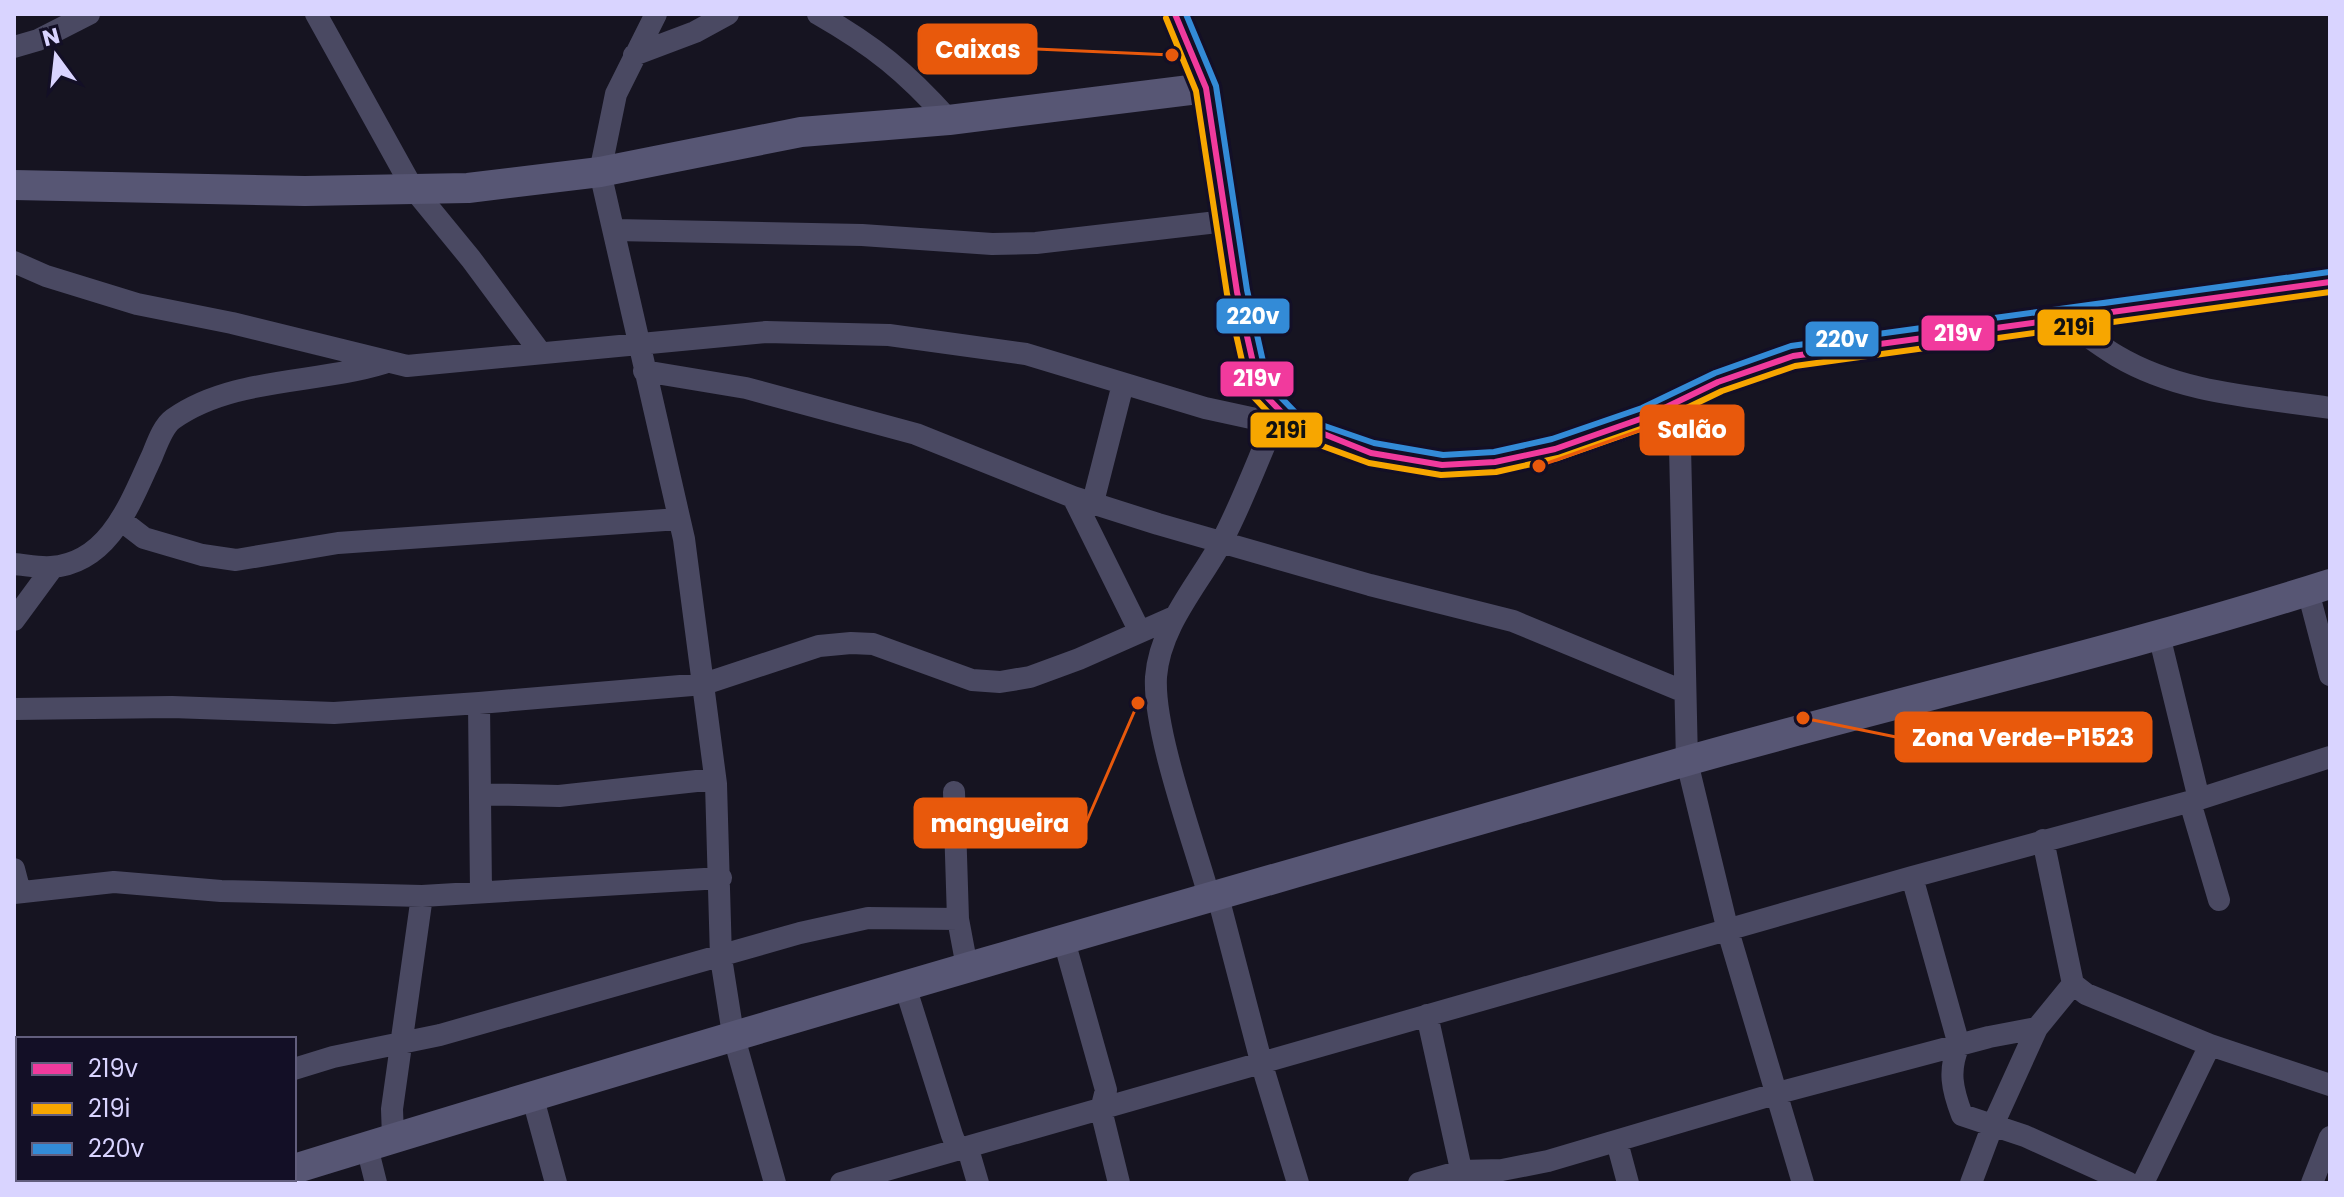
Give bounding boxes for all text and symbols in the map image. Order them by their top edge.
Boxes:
north arrow [16,16,96,96]
text: N [39,20,63,54]
callout: Caixas [919,25,1036,73]
text: Caixas [935,33,1021,66]
line badge: 220v [1215,297,1291,335]
text: 220v [1226,301,1280,332]
line badge: 219i [2036,308,2112,347]
text: 219i [2054,312,2094,343]
line badge: 219v [1920,314,1996,352]
text: 219v [1934,318,1982,349]
line badge: 220v [1804,320,1880,358]
text: 220v [1815,324,1869,355]
line badge: 219v [1219,360,1295,398]
text: 219v [1233,363,1281,394]
callout: Salão [1641,406,1743,454]
line badge: 219i [1249,411,1324,449]
text: Salão [1657,413,1727,446]
text: 219i [1266,415,1306,446]
callout: Zona Verde-P1523 [1896,713,2151,761]
text: Zona Verde-P1523 [1912,721,2134,754]
callout: mangueira [915,799,1086,847]
text: mangueira [931,807,1069,840]
legend [16,1037,296,1181]
text: 219v [88,1052,139,1085]
text: 219i [88,1092,131,1125]
text: 220v [88,1132,145,1165]

